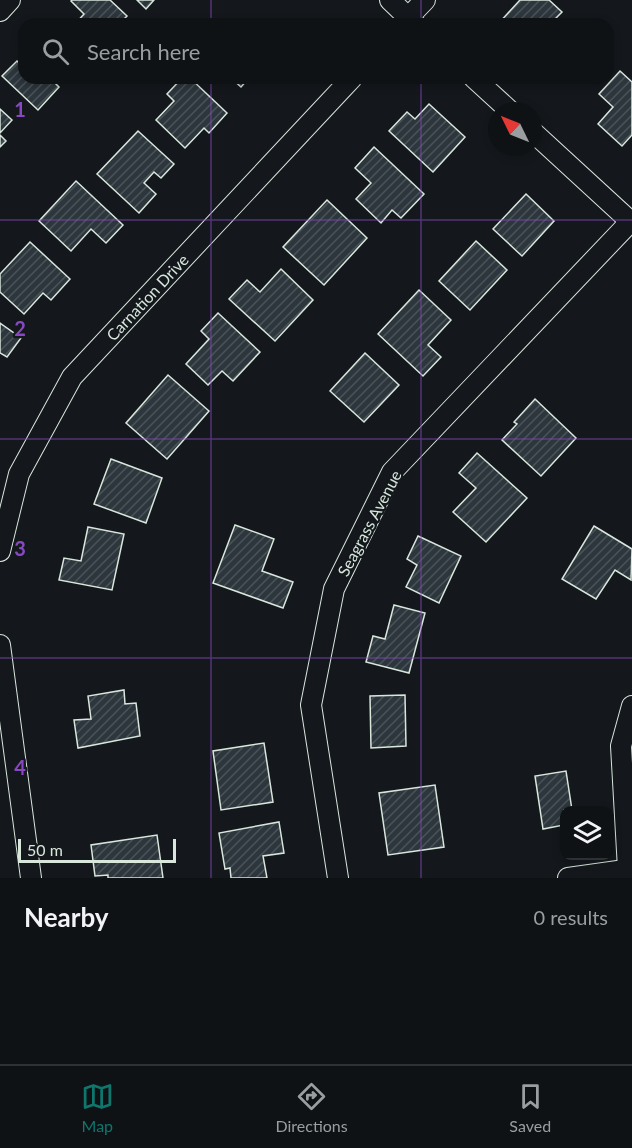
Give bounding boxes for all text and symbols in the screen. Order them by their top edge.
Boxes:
search box [18,18,614,84]
icon: search [39,35,72,68]
text: Search here [87,38,200,65]
text: 1 [14,97,26,121]
north arrow [488,102,542,156]
street label: Carnation Drive [102,250,192,344]
text: 2 [14,316,26,340]
street label: Seagrass Avenue [333,467,405,579]
text: 3 [14,536,26,560]
text: 4 [14,755,26,779]
map controls [560,806,614,860]
button: layers [560,806,614,860]
scale bar [18,836,176,864]
text: 50 m [27,840,63,859]
text: Nearby [24,901,109,933]
text: 0 results [533,905,608,929]
tab: Map [81,1080,114,1135]
tab: Directions [275,1080,348,1135]
tab: Saved [509,1080,551,1135]

